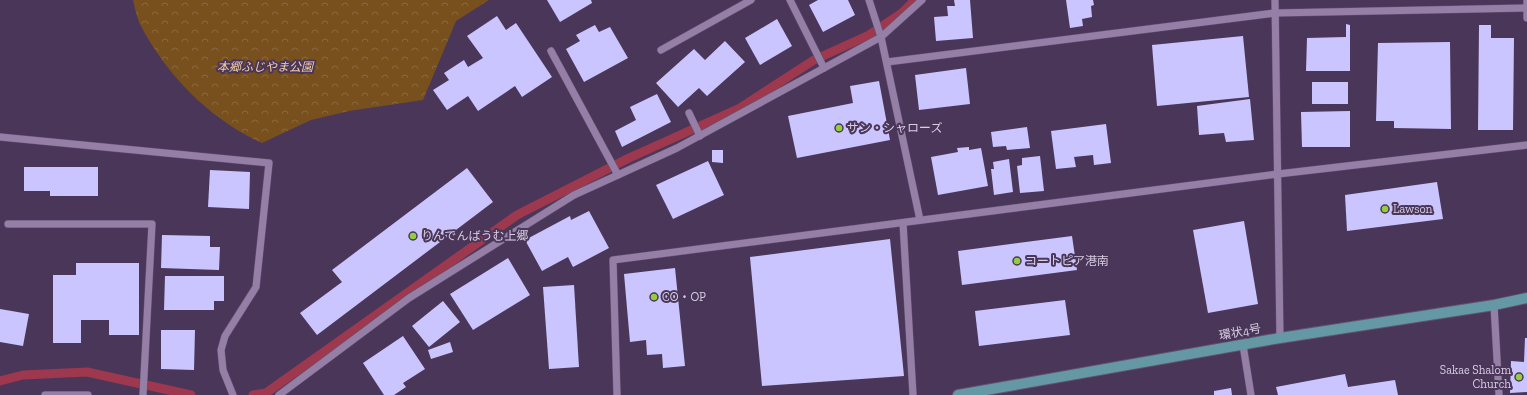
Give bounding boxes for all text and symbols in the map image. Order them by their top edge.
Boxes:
park label: 本郷ふじやま公園 [217,60,315,74]
place label: サン・シャローズ [847,121,942,135]
marker: サン・シャローズ [834,123,844,133]
place label: Lawson [1393,202,1433,216]
marker: Lawson [1380,204,1390,214]
place label: りんでんばうむ上郷 [421,229,528,243]
marker: りんでんばうむ上郷 [408,231,418,241]
place label: コートピア港南 [1025,254,1109,268]
marker: コートピア港南 [1012,256,1022,266]
place label: CO・OP [662,290,706,304]
marker: CO・OP [649,292,659,302]
street label: 環状4号 [1218,321,1262,343]
place label: Sakae Shalom Church [1440,363,1512,391]
marker: Sakae Shalom Church [1514,372,1524,382]

